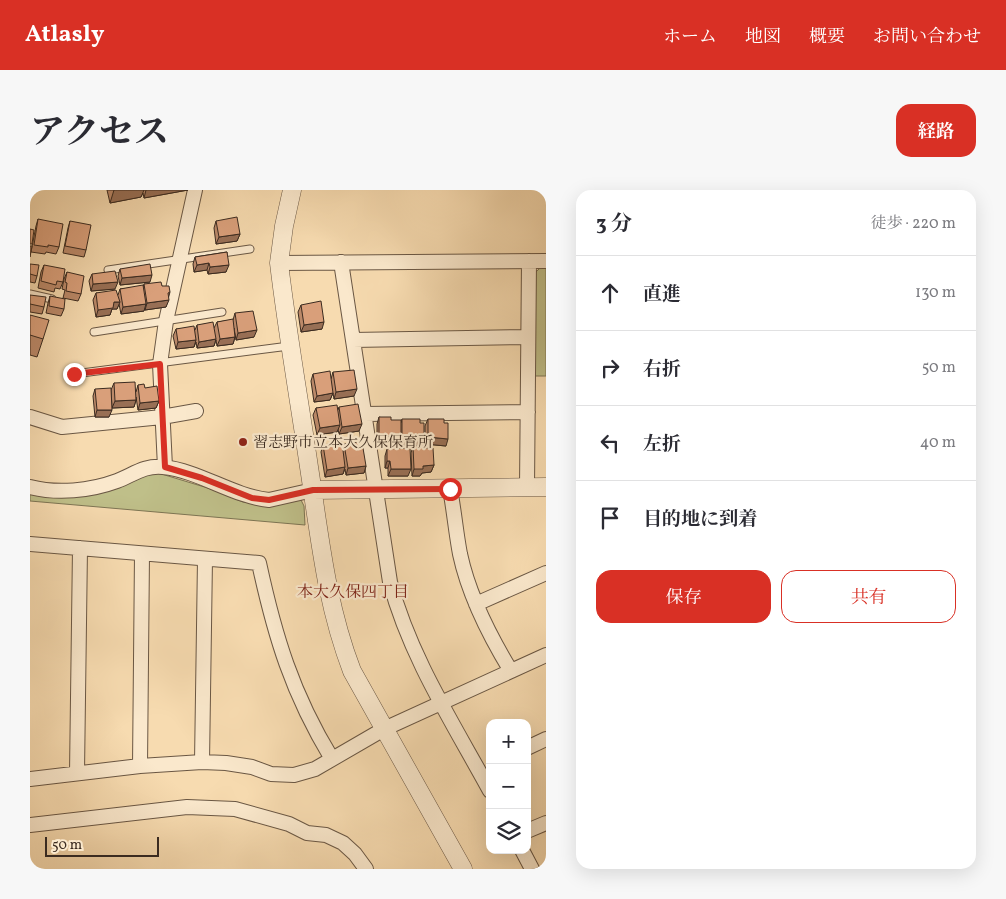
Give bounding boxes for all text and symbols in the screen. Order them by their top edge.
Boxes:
text: Atlasly [25,18,104,52]
text: ホーム [663,25,717,50]
text: 地図 [745,25,781,50]
text: 概要 [809,25,845,50]
text: お問い合わせ [873,25,981,50]
button: 経路 [896,104,976,157]
text: アクセス [30,110,169,158]
text: 3 分 [596,210,632,239]
text: 徒歩 · 220 m [870,213,956,235]
icon: ahead [596,279,624,307]
text: 直進 [643,282,681,308]
text: 130 m [915,282,956,304]
icon: right [596,354,624,382]
text: 右折 [643,357,681,383]
text: 50 m [922,357,956,379]
route end [63,363,86,386]
icon: left [596,429,624,457]
text: 左折 [643,432,681,458]
text: 40 m [920,432,956,454]
place label: 習志野市立本大久保保育所 [253,433,433,454]
marker: 習志野市立本大久保保育所 [237,436,249,448]
route start [439,478,462,501]
icon: arrive [596,504,624,532]
text: 目的地に到着 [643,507,757,533]
button: 保存 [596,570,771,623]
button: 共有 [781,570,956,623]
district label: 本大久保四丁目 [297,582,409,604]
map controls [486,719,531,854]
button: + [486,719,531,764]
button: − [486,764,531,809]
button: layers [486,809,531,854]
scale bar [45,834,159,857]
text: 50 m [52,836,82,855]

